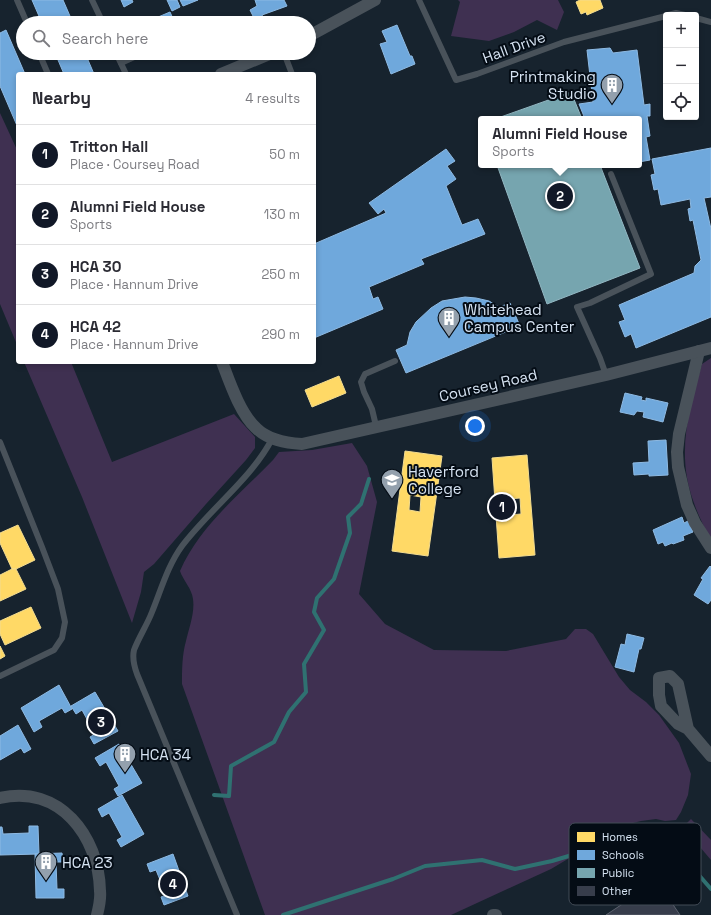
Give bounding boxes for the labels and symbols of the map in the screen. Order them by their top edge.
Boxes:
street label: Hall Drive [480,27,548,67]
place label: Printmaking Studio [510,67,596,103]
building icon: Printmaking Studio [599,72,625,105]
pin: 2 [547,181,573,211]
place label: Whitehead Campus Center [464,300,575,336]
building icon: Whitehead Campus Center [436,305,462,338]
street label: Coursey Road [437,364,539,406]
your location [465,416,485,436]
place label: Haverford College [408,462,479,498]
school or university icon: Haverford College [379,467,405,500]
pin: 1 [489,492,515,522]
pin: 3 [88,707,114,737]
building icon: HCA 34 [112,741,138,774]
place label: HCA 34 [140,745,191,764]
legend [569,823,701,905]
text: Homes [602,830,638,844]
text: Schools [602,848,644,862]
building icon: HCA 23 [33,849,59,882]
place label: HCA 23 [62,853,113,872]
text: Public [602,866,634,880]
pin: 4 [160,869,186,899]
text: Other [602,884,632,898]

